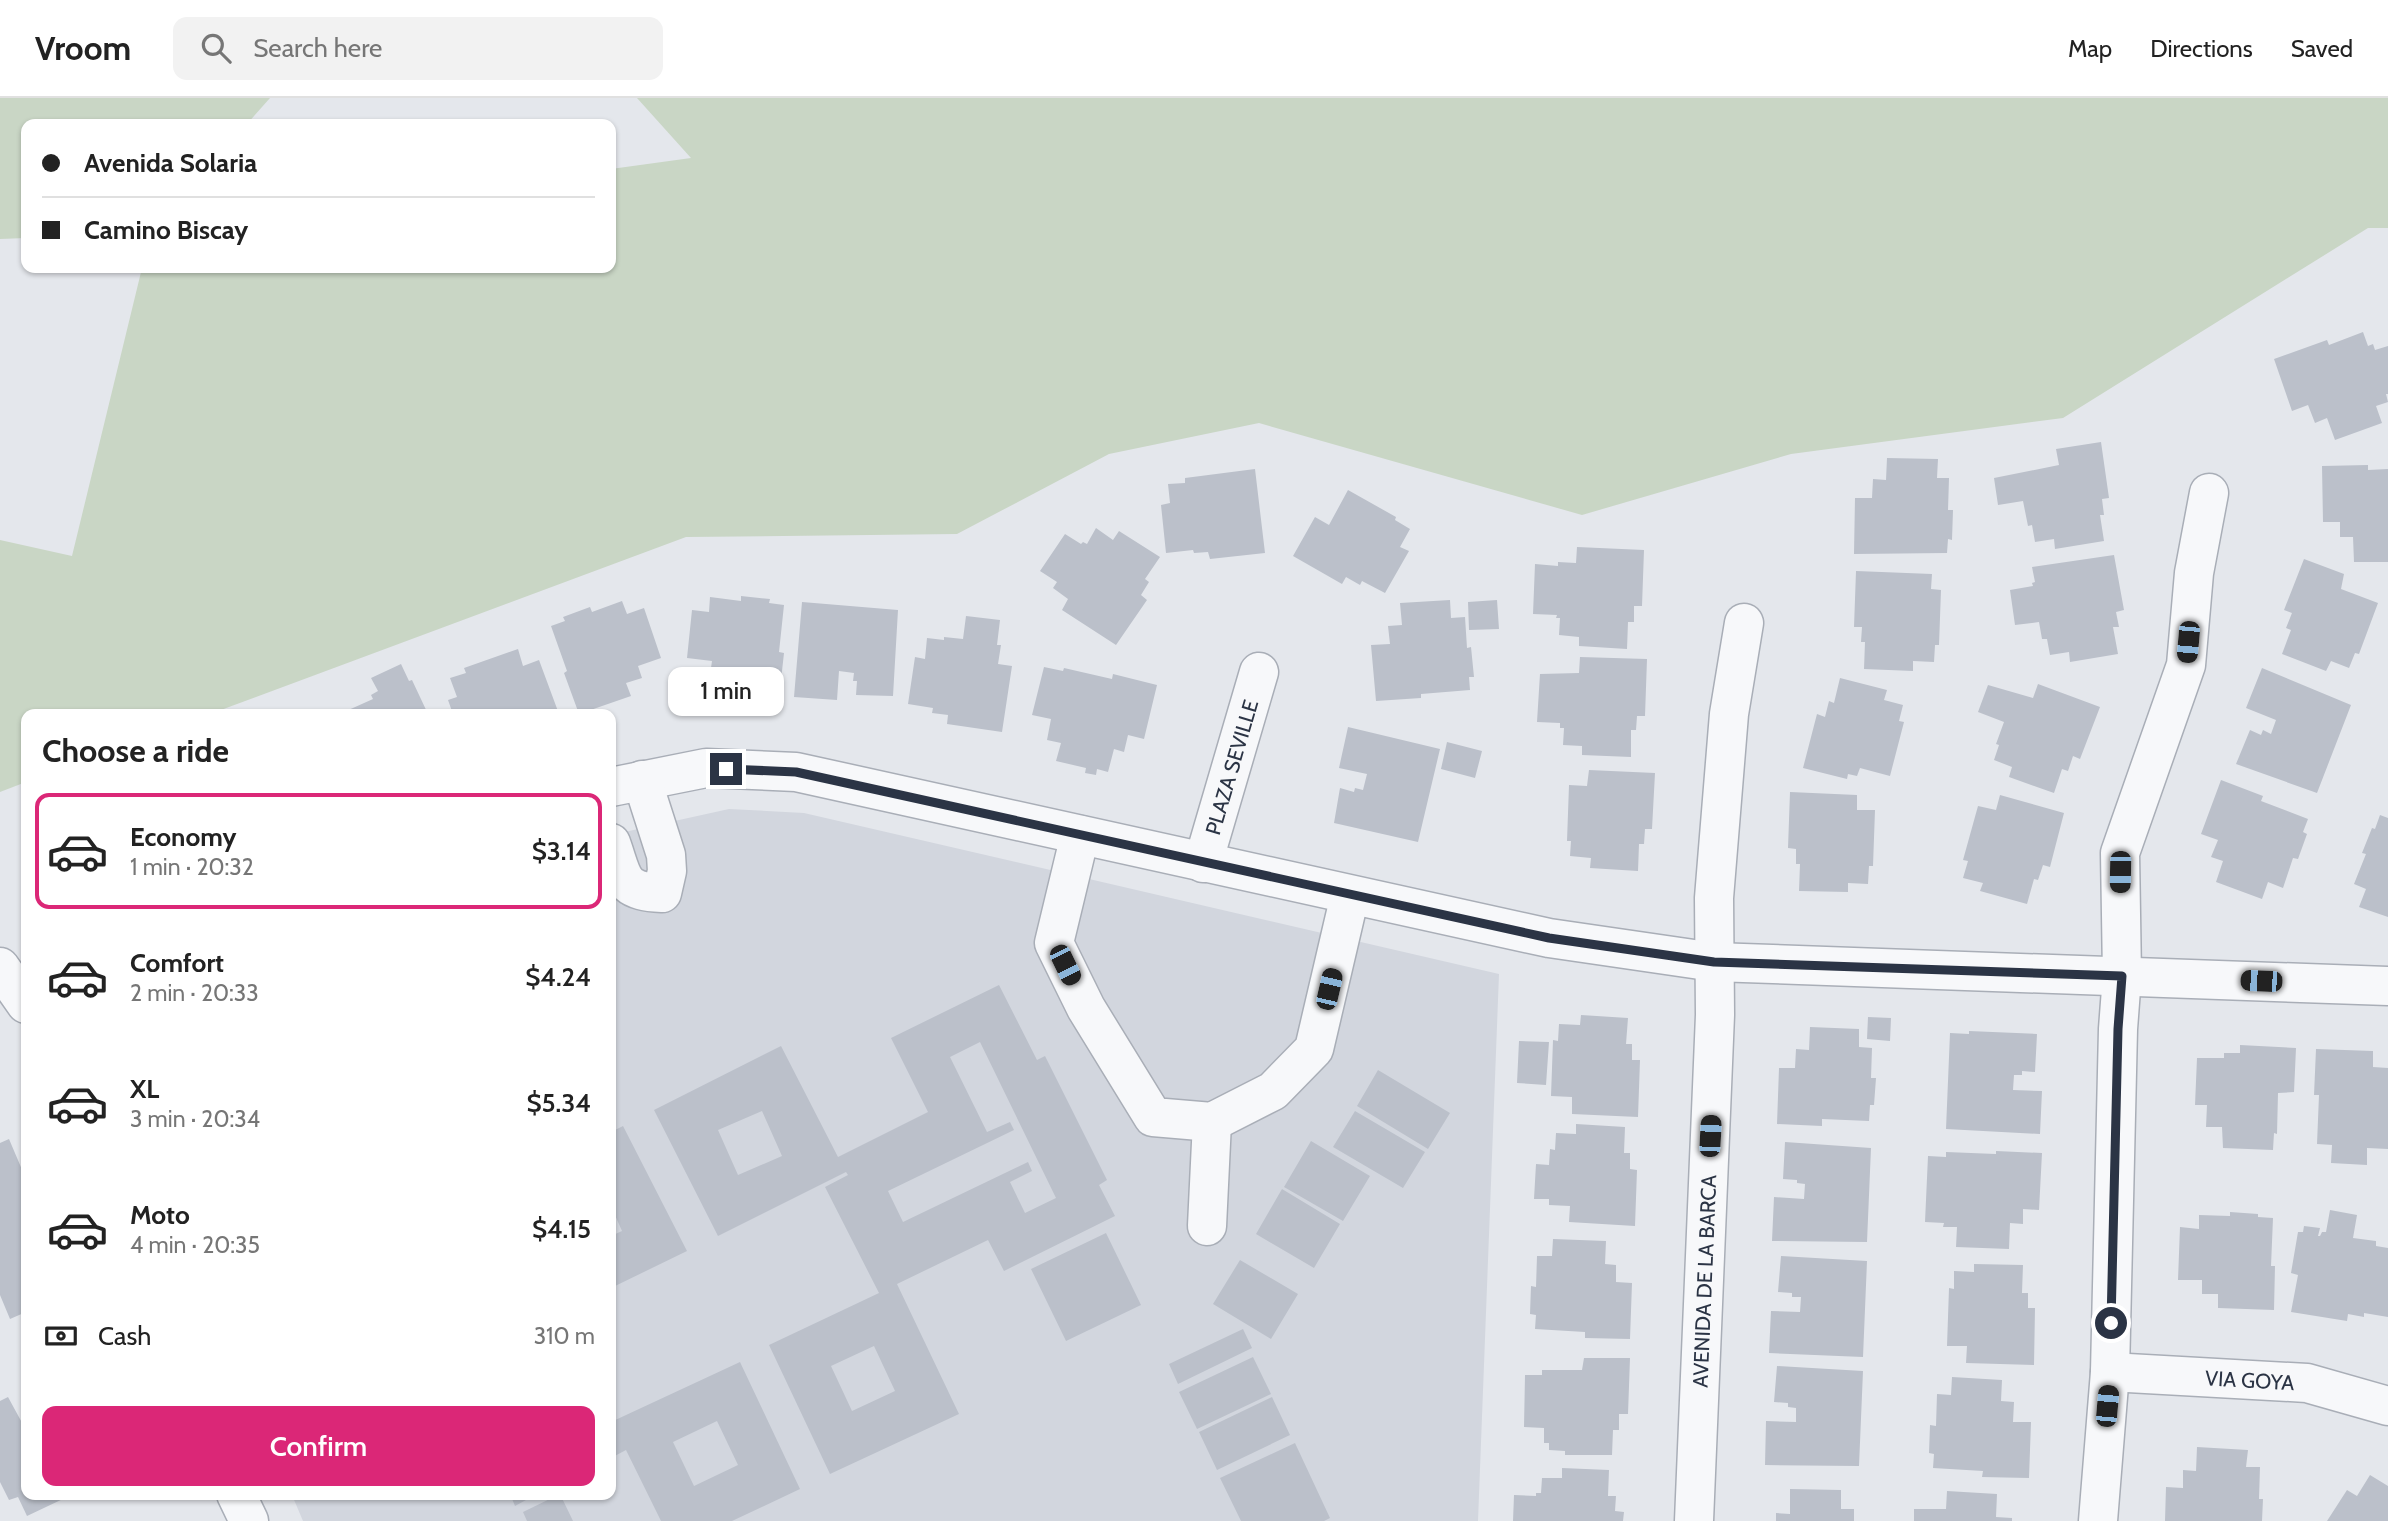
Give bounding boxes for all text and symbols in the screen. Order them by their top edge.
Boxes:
search box [173,17,663,80]
text: Vroom [35,28,131,68]
icon: search [197,29,235,67]
text: Search here [253,32,382,64]
text: Map [2068,34,2112,63]
text: Directions [2150,34,2253,63]
text: Saved [2291,34,2353,63]
text: Avenida Solaria [84,147,257,179]
text: Camino Biscay [84,214,248,246]
car [2176,620,2201,664]
callout: 1 min [668,668,784,716]
text: 1 min [700,677,752,705]
street label: PLAZA SEVILLE [1200,697,1263,837]
text: Choose a ride [42,731,229,770]
route end [710,753,742,785]
icon: car [46,820,109,883]
text: Economy [130,821,236,853]
text: $3.14 [532,835,591,867]
car [2110,851,2131,893]
text: 1 min · 20:32 [130,853,254,881]
car [1047,942,1084,988]
icon: car [46,946,109,1009]
text: Comfort [130,947,224,979]
text: $4.24 [525,961,591,993]
car [1315,966,1344,1012]
car [2240,970,2283,992]
text: 2 min · 20:33 [130,979,259,1007]
icon: car [46,1072,109,1135]
text: XL [130,1073,159,1105]
text: $5.34 [526,1087,591,1119]
text: 3 min · 20:34 [130,1105,260,1133]
car [1699,1114,1722,1158]
street label: AVENIDA DE LA BARCA [1687,1174,1721,1388]
icon: car [46,1198,109,1261]
text: Moto [130,1199,190,1231]
text: $4.15 [532,1213,591,1245]
text: 4 min · 20:35 [130,1231,260,1259]
route start [2095,1307,2127,1339]
icon: cash [42,1317,80,1355]
text: Cash [98,1320,151,1352]
text: 310 m [534,1322,595,1350]
street label: VIA GOYA [2205,1365,2295,1395]
car [2095,1384,2120,1428]
button: Confirm [42,1406,595,1486]

